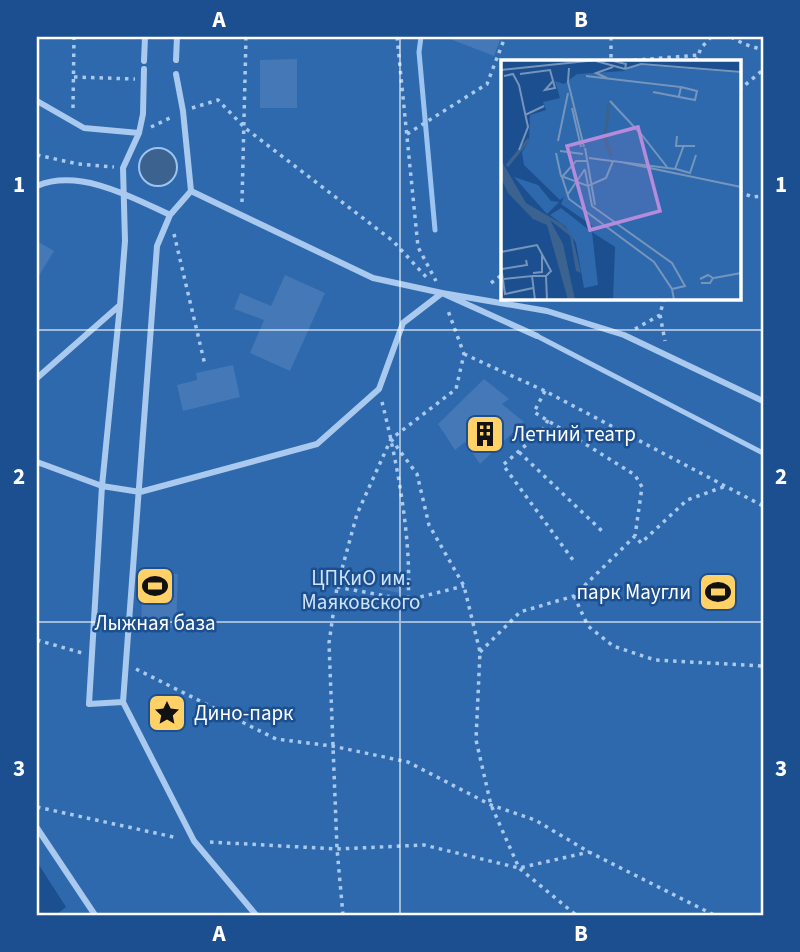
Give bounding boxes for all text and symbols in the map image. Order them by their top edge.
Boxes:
text: A [211,3,226,36]
text: B [574,3,588,36]
inset map [501,60,740,299]
text: 1 [13,168,25,201]
text: 1 [775,168,787,201]
building icon: Летний театр [464,413,506,455]
place label: Летний театр [512,419,636,449]
text: 2 [13,460,25,493]
text: 2 [775,460,787,493]
park label: ЦПКиО им. Маяковского [302,563,420,617]
sports icon: Лыжная база [134,565,176,607]
sports icon: парк Маугли [697,571,739,613]
place label: парк Маугли [577,577,691,607]
place label: Лыжная база [94,608,216,638]
place icon: Дино-парк [146,692,188,734]
place label: Дино-парк [194,698,294,728]
text: 3 [13,752,25,785]
text: 3 [775,752,787,785]
text: A [211,917,226,950]
text: B [574,917,588,950]

